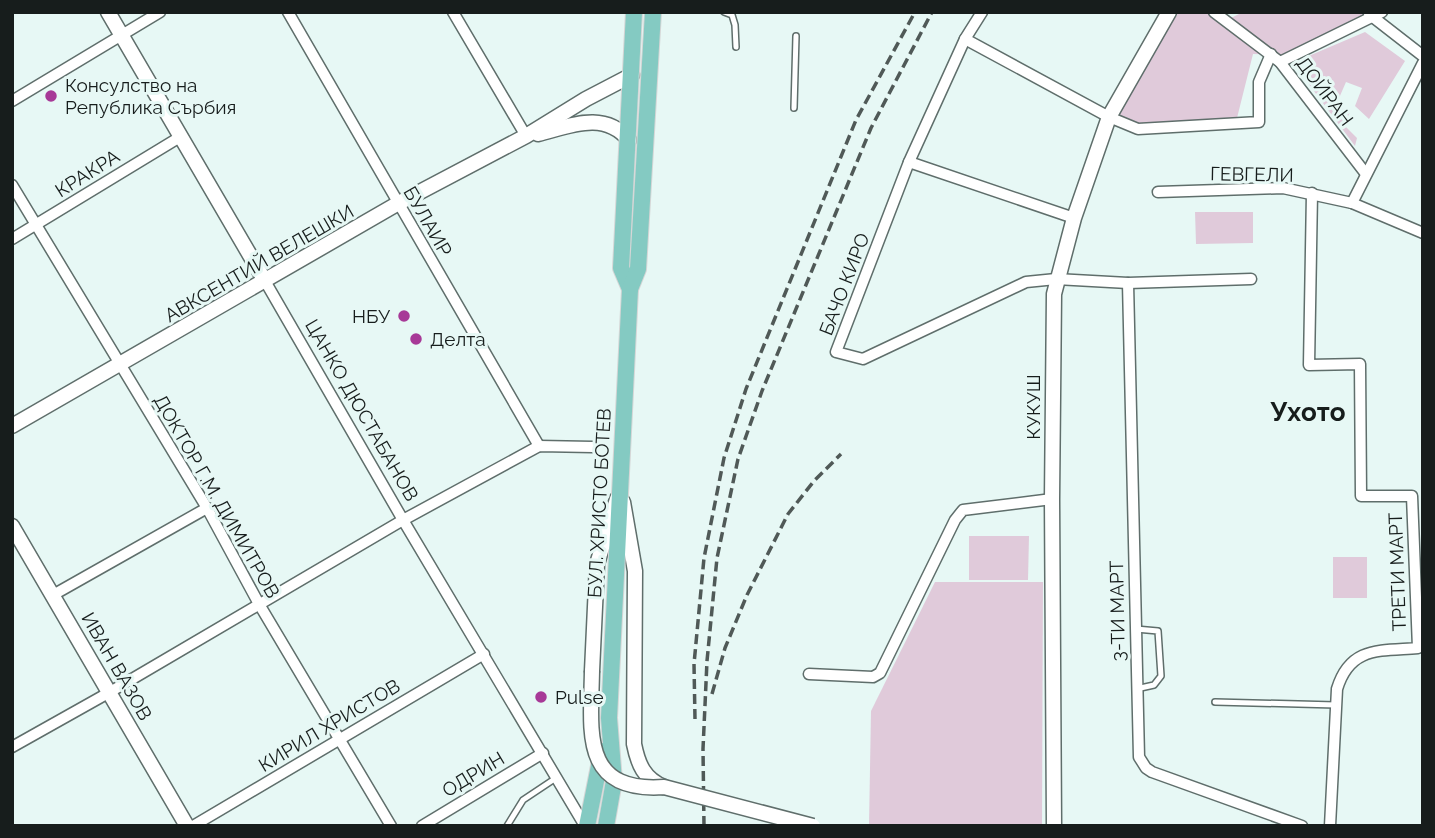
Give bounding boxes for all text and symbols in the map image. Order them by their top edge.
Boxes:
street label: ДОЙРАН [1292,52,1358,130]
place label: Консулство на Република Сърбия [65,74,236,118]
marker: Консулство на Република Сърбия [43,88,59,104]
street label: КРАКРА [51,145,123,201]
street label: ГЕВГЕЛИ [1210,162,1294,186]
street label: БУЛАИР [399,182,457,260]
street label: АВКСЕНТИЙ ВЕЛЕШКИ [160,200,358,326]
street label: БАЧО КИРО [814,230,874,338]
place label: НБУ [352,305,390,327]
marker: НБУ [396,308,412,324]
street label: ЦАНКО ДЮСТАБАНОВ [301,315,423,505]
place label: Делта [430,328,486,350]
marker: Делта [408,331,424,347]
street label: КУКУШ [1022,374,1044,440]
street label: ДОКТОР Г.М. ДИМИТРОВ [150,390,284,602]
district label: Ухото [1270,397,1345,427]
street label: БУЛ. ХРИСТО БОТЕВ [583,408,615,598]
street label: ТРЕТИ МАРТ [1384,512,1410,632]
street label: 3-ТИ МАРТ [1105,560,1129,662]
street label: ИВАН ВАЗОВ [77,608,157,724]
street label: КИРИЛ ХРИСТОВ [254,674,404,776]
place label: Pulse [555,686,604,708]
marker: Pulse [533,689,549,705]
street label: ОДРИН [438,747,508,801]

